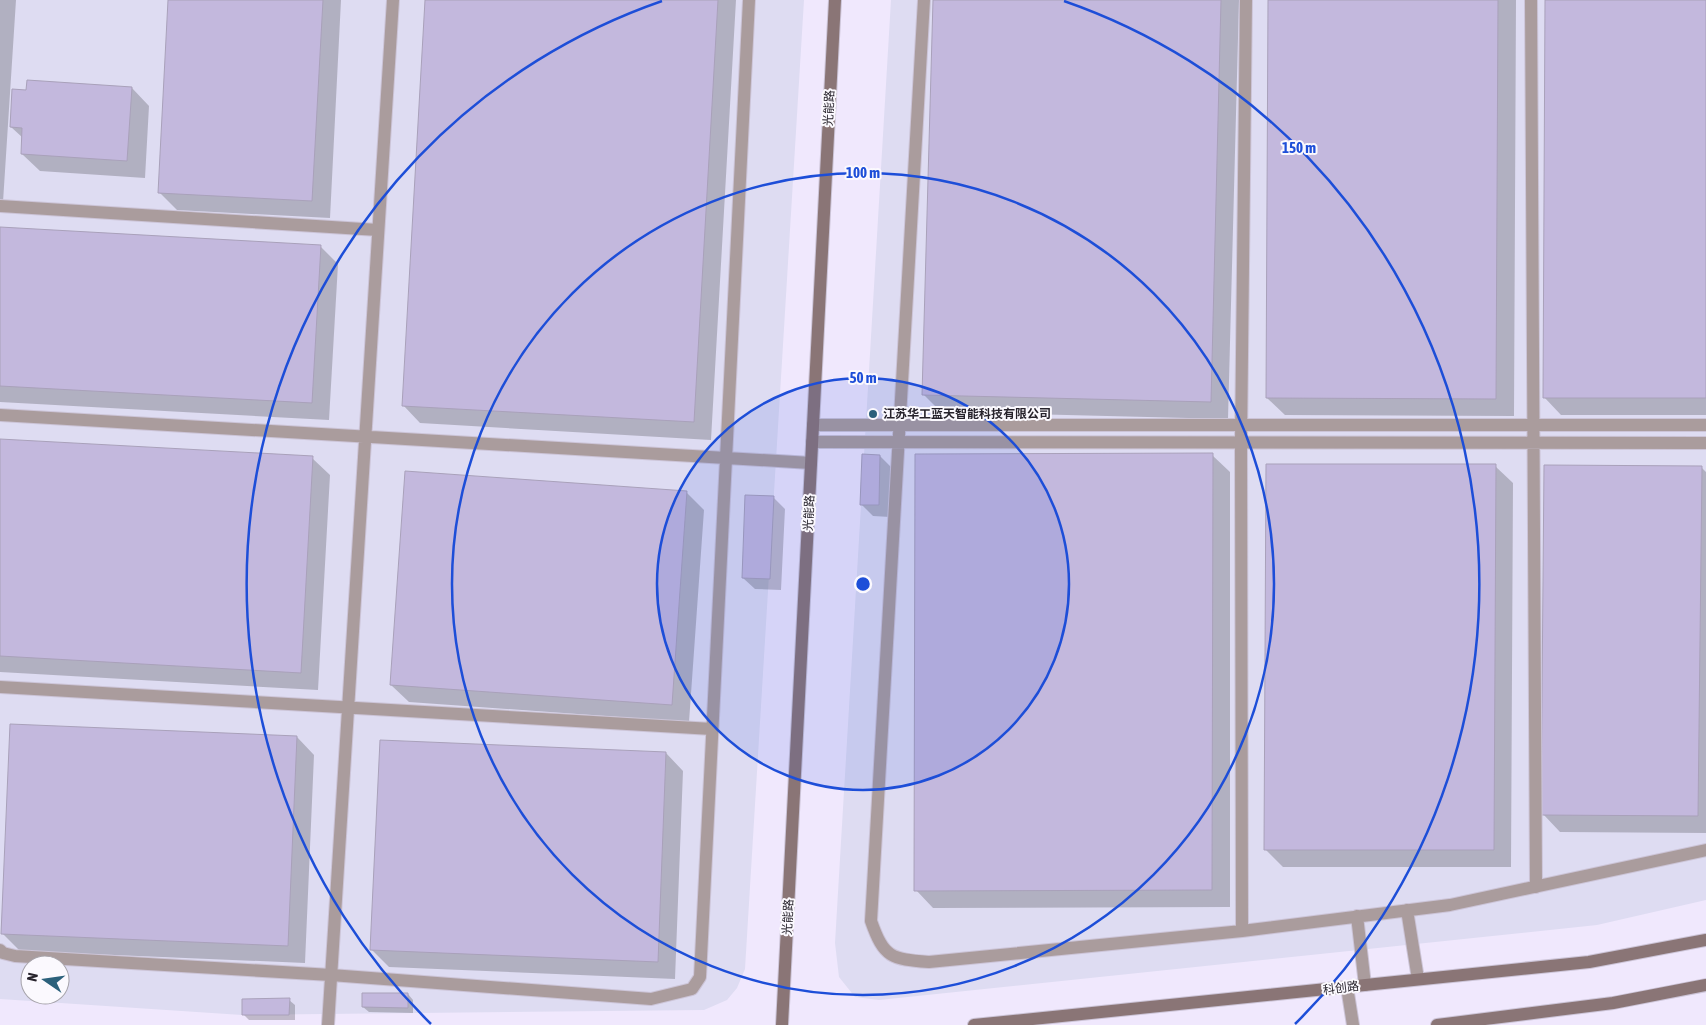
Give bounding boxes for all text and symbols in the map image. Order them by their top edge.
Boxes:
street label: 光能路 [821,90,837,126]
text: 150 m [1282,139,1316,156]
text: 100 m [846,164,880,181]
text: 50 m [850,369,877,386]
place label: 江苏华工蓝天智能科技有限公司 [883,407,1051,421]
marker: 江苏华工蓝天智能科技有限公司 [867,408,879,420]
street label: 光能路 [801,495,817,531]
centre of rings [854,575,872,593]
street label: 光能路 [780,899,796,935]
north arrow [20,955,70,1005]
text: N [24,971,41,983]
street label: 科创路 [1322,979,1360,997]

